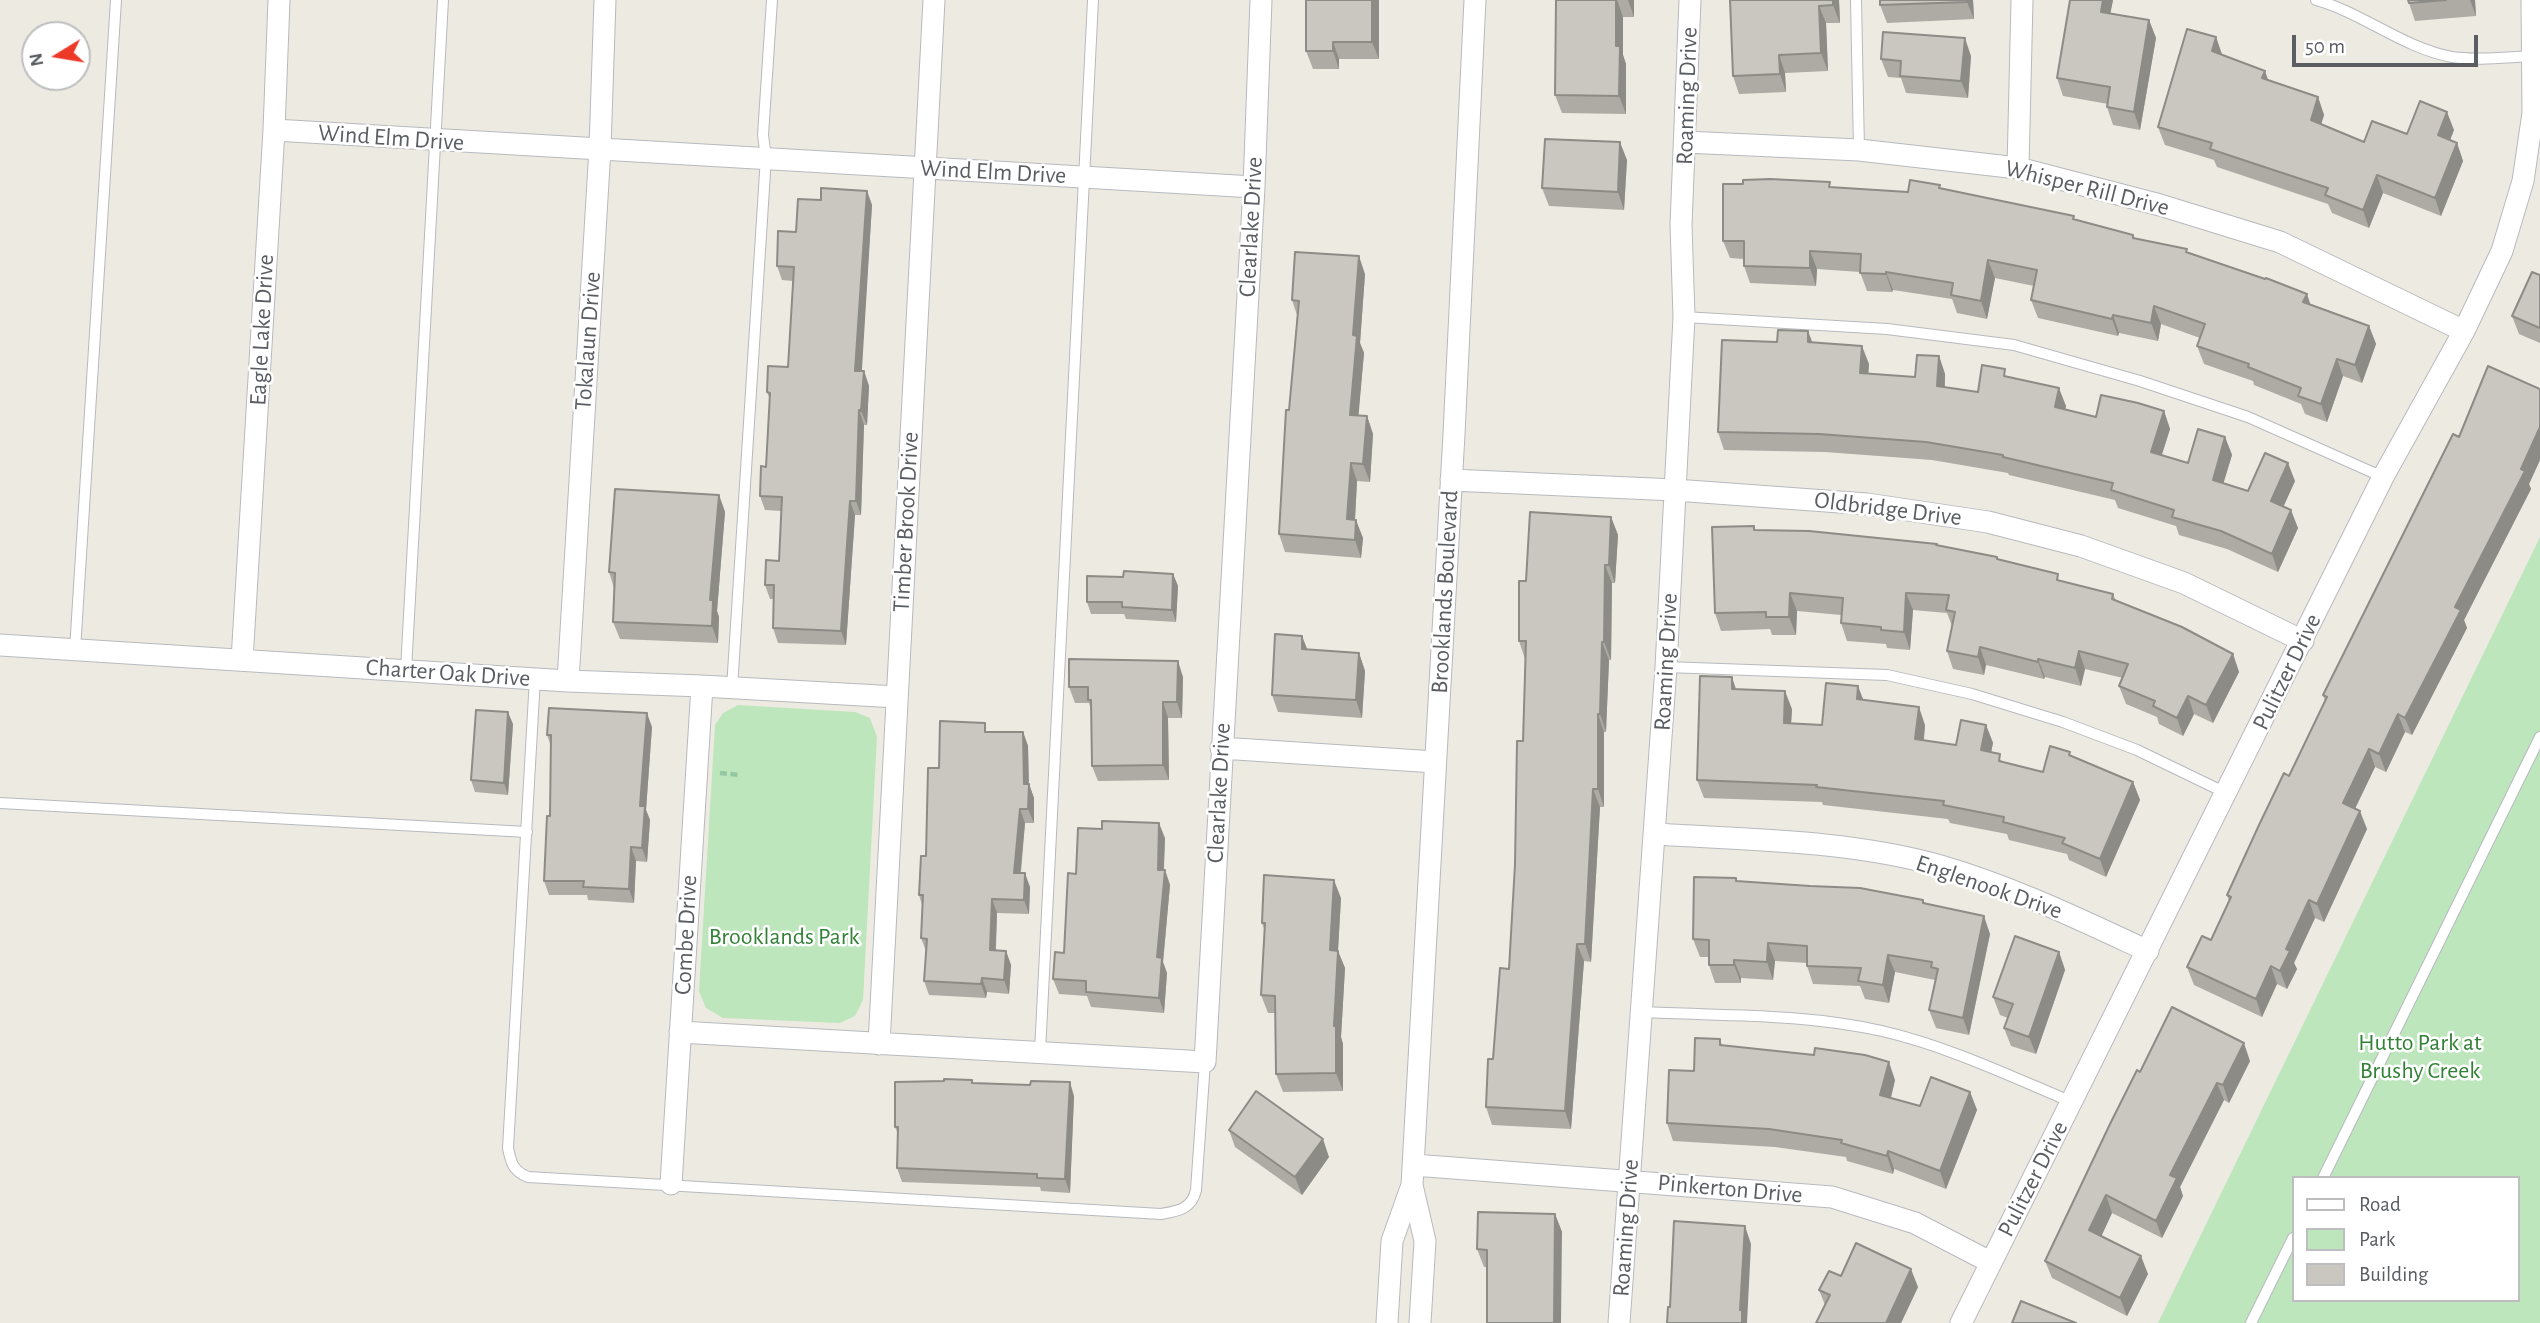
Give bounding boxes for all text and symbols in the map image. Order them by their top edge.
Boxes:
north arrow [21,21,91,91]
scale bar [2295,21,2480,65]
street label: Roaming Drive [1670,27,1704,165]
text: 50 m [2305,36,2345,57]
text: N [26,51,47,68]
street label: Wind Elm Drive [317,119,465,157]
street label: Wind Elm Drive [919,154,1067,190]
street label: Whisper Rill Drive [2002,154,2172,222]
street label: Clearlake Drive [1233,156,1269,298]
street label: Eagle Lake Drive [244,254,280,406]
street label: Tokalaun Drive [569,271,607,411]
street label: Timber Brook Drive [887,431,925,613]
street label: Oldbridge Drive [1813,486,1963,532]
street label: Brooklands Boulevard [1425,490,1465,694]
street label: Roaming Drive [1648,592,1684,732]
street label: Pulitzer Drive [2246,609,2328,735]
street label: Charter Oak Drive [365,653,531,693]
street label: Clearlake Drive [1201,722,1237,864]
street label: Englenook Drive [1912,848,2066,926]
street label: Combe Drive [668,874,704,996]
park label: Brooklands Park [709,923,859,951]
park label: Hutto Park at Brushy Creek [2358,1029,2482,1085]
street label: Pulitzer Drive [1992,1116,2074,1242]
street label: Roaming Drive [1607,1158,1645,1298]
street label: Pinkerton Drive [1656,1168,1804,1210]
legend [2292,1176,2519,1302]
text: Road [2359,1194,2401,1215]
text: Park [2359,1229,2395,1250]
text: Building [2359,1264,2428,1285]

